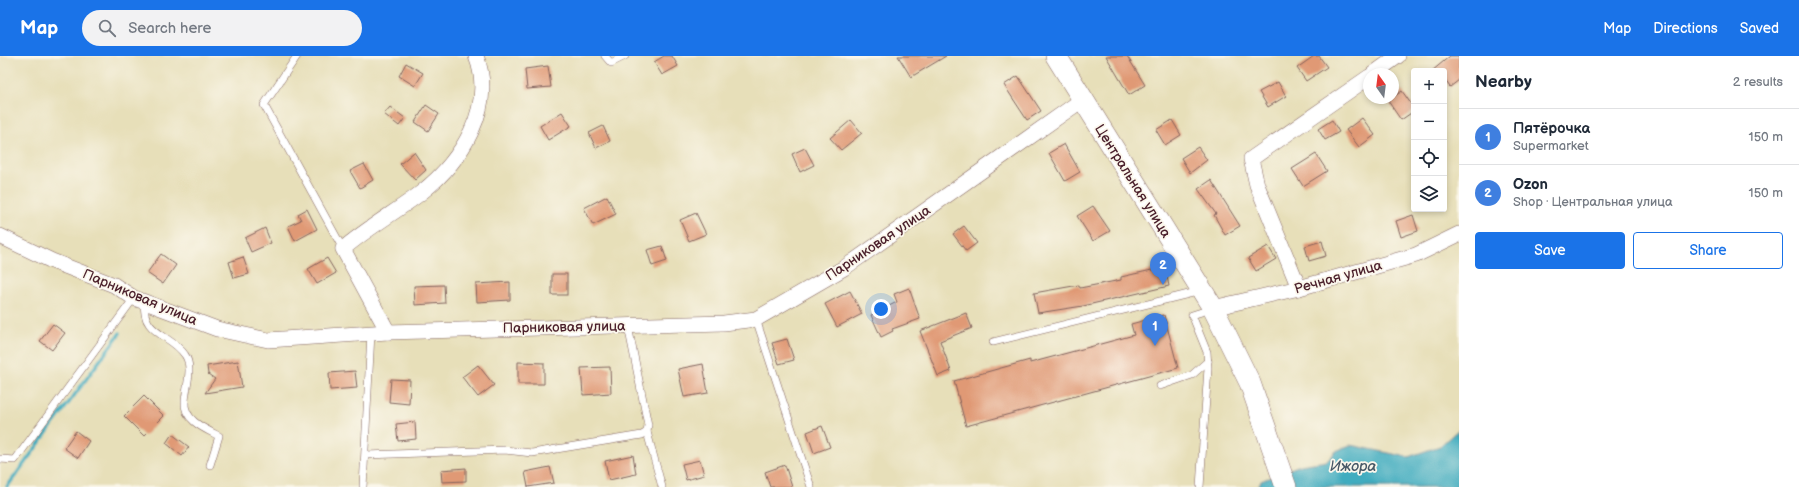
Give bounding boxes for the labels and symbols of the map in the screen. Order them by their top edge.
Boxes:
north arrow [1363,68,1399,104]
street label: Центральная улица [1091,121,1175,241]
street label: Парниковая улица [822,201,934,284]
pin: 2 [1150,252,1176,285]
street label: Речная улица [1292,256,1384,298]
street label: Парниковая улица [80,265,201,329]
your location [871,299,891,319]
pin: 1 [1142,313,1168,346]
street label: Парниковая улица [502,317,626,337]
water label: Ижора [1330,457,1376,476]

